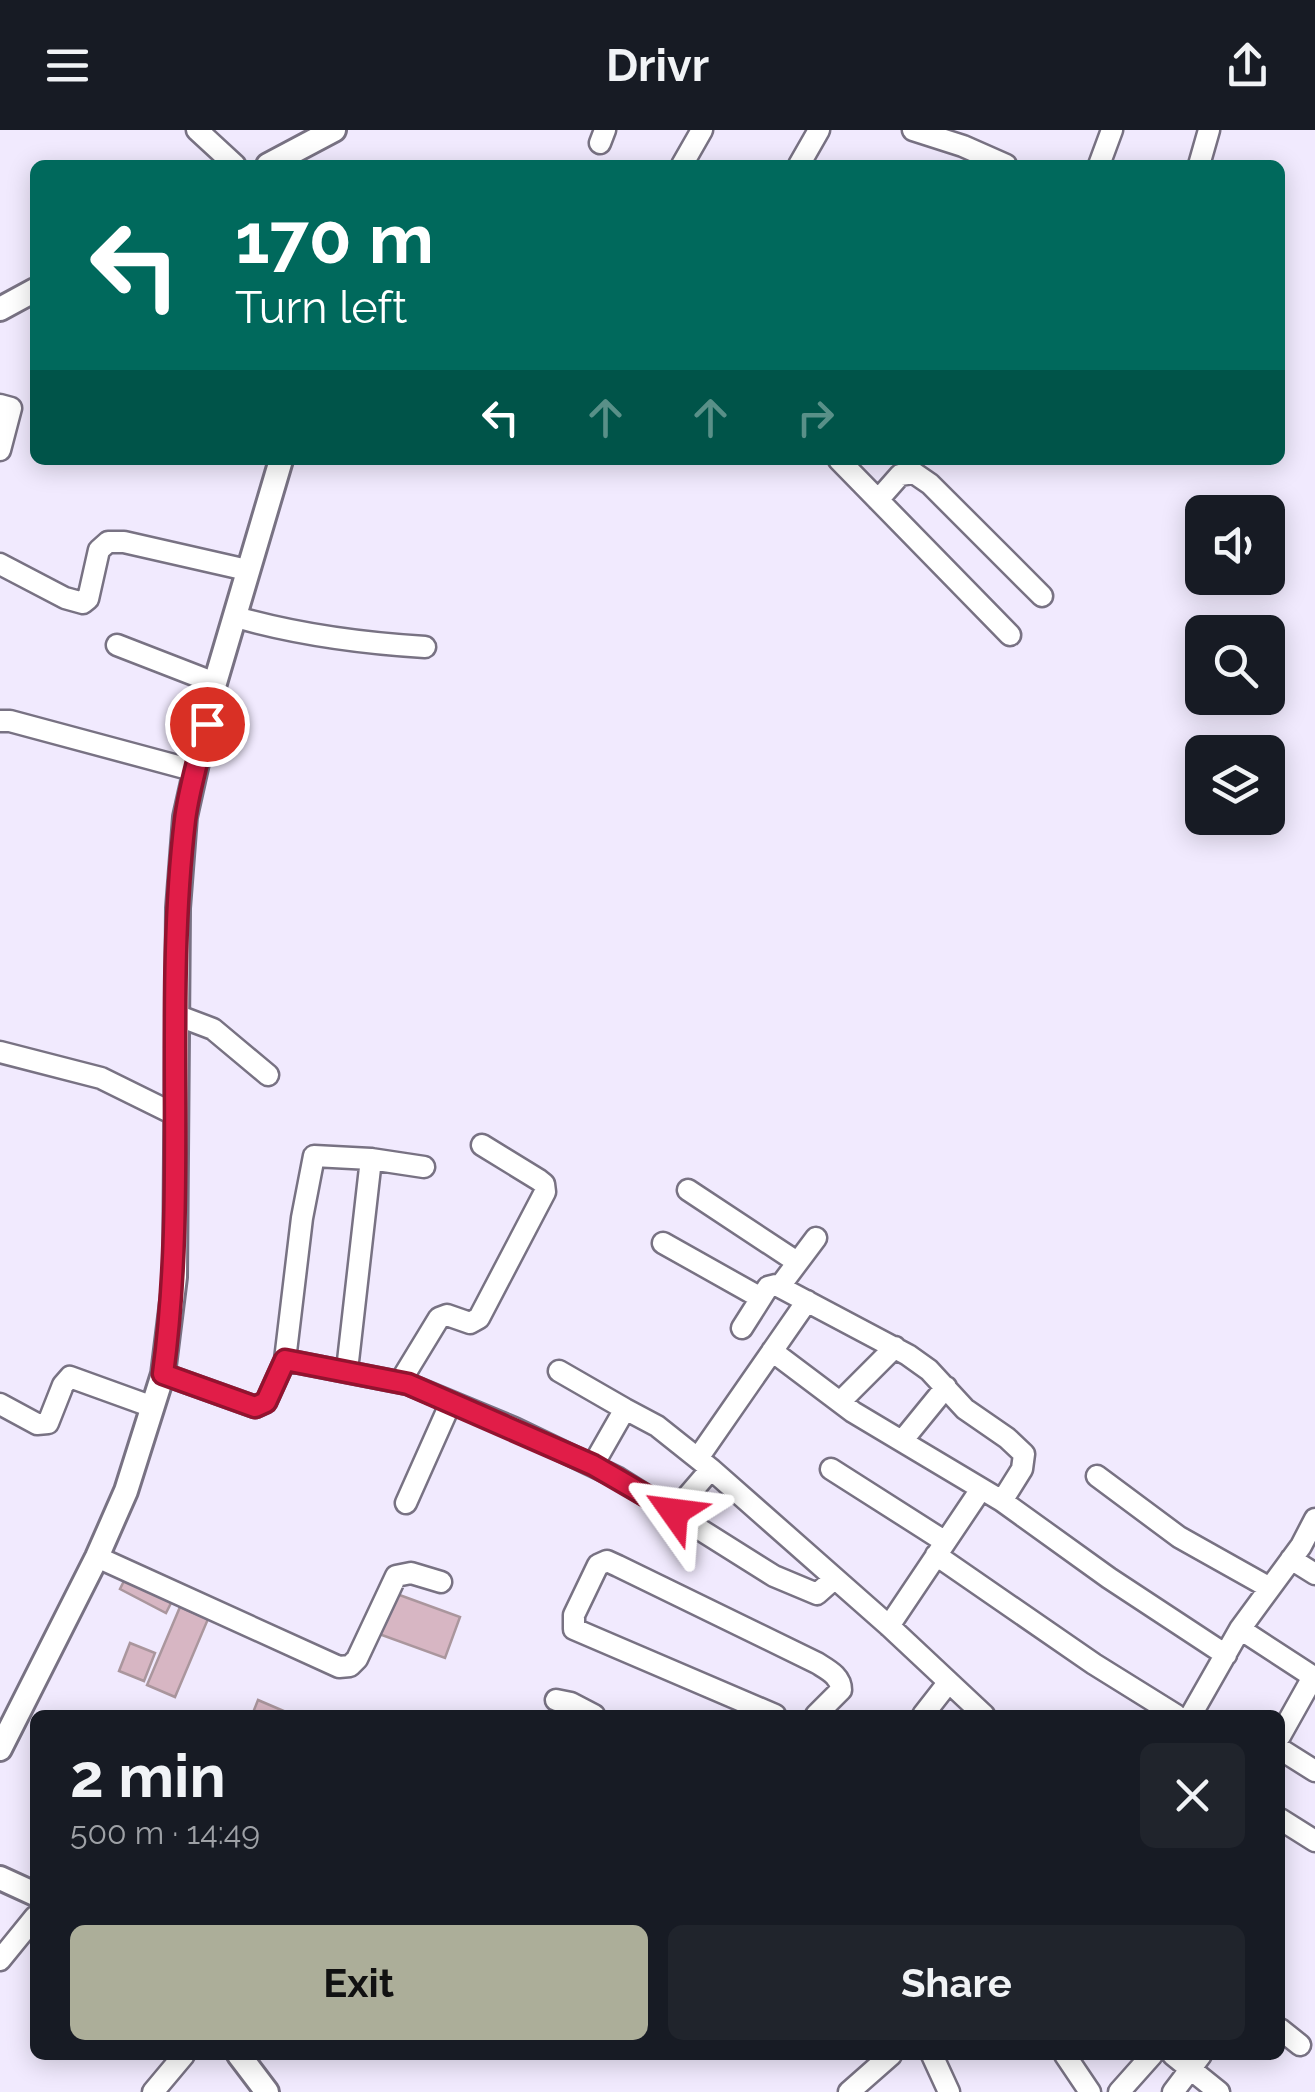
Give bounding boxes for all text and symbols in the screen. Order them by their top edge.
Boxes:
icon: menu [40,38,95,93]
icon: share [1220,38,1275,93]
text: Drivr [606,39,709,92]
text: 170 m [235,197,434,279]
icon: left [70,200,200,330]
text: Turn left [235,281,407,334]
icon: left [473,390,528,445]
icon: ahead [578,390,633,445]
icon: ahead [683,390,738,445]
icon: right [788,390,843,445]
map controls [1185,495,1285,835]
button: sound [1185,495,1285,595]
button: search [1185,615,1285,715]
pin [165,682,250,767]
icon: arrive [180,697,235,752]
button: layers [1185,735,1285,835]
position arrow [622,1460,726,1564]
text: 2 min [70,1741,226,1811]
button: close [1140,1743,1245,1848]
text: 500 m · 14:49 [70,1814,260,1851]
button: Exit [70,1925,648,2040]
button: Share [668,1925,1245,2040]

